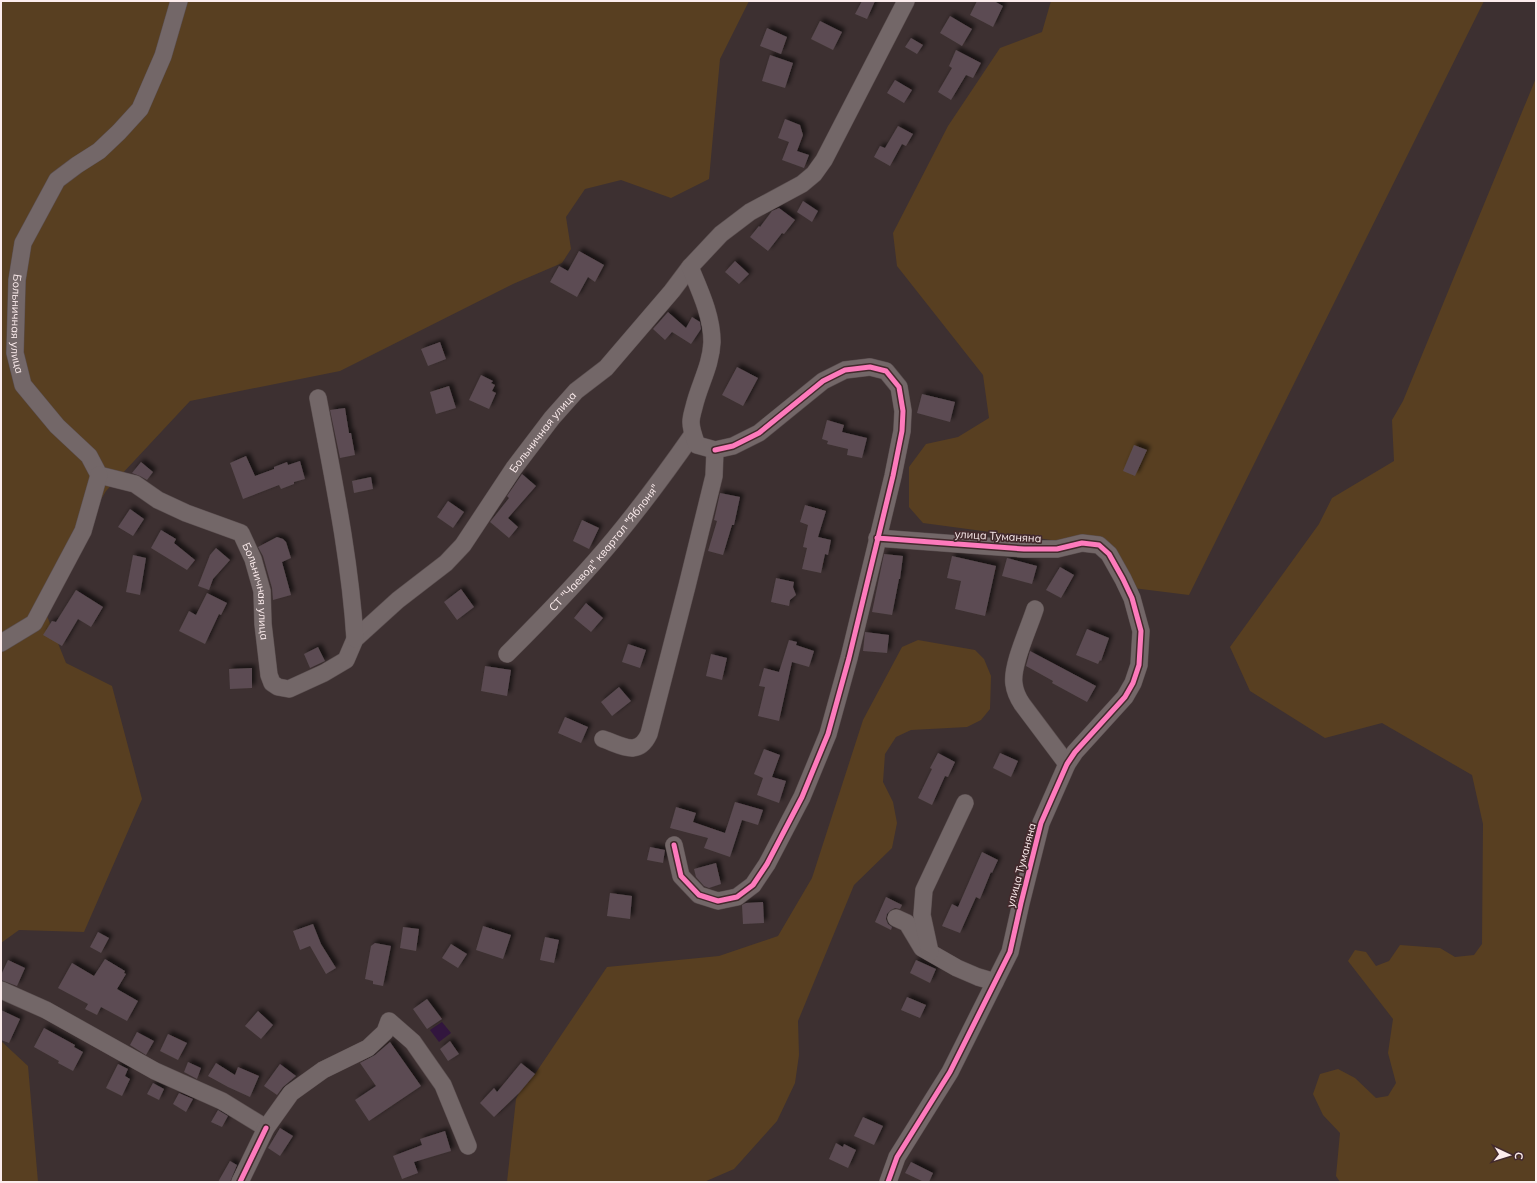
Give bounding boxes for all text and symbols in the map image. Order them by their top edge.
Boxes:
street label: Больничная улица [8,273,27,375]
street label: Больничная улица [506,389,579,475]
street label: СТ "Чаевод" квартал "Яблоня" [546,481,662,614]
street label: улица Туманяна [954,527,1042,545]
street label: Больничная улица [239,540,272,641]
street label: улица Туманяна [1003,821,1039,909]
north arrow [1489,1135,1529,1175]
text: С [1512,1151,1526,1160]

